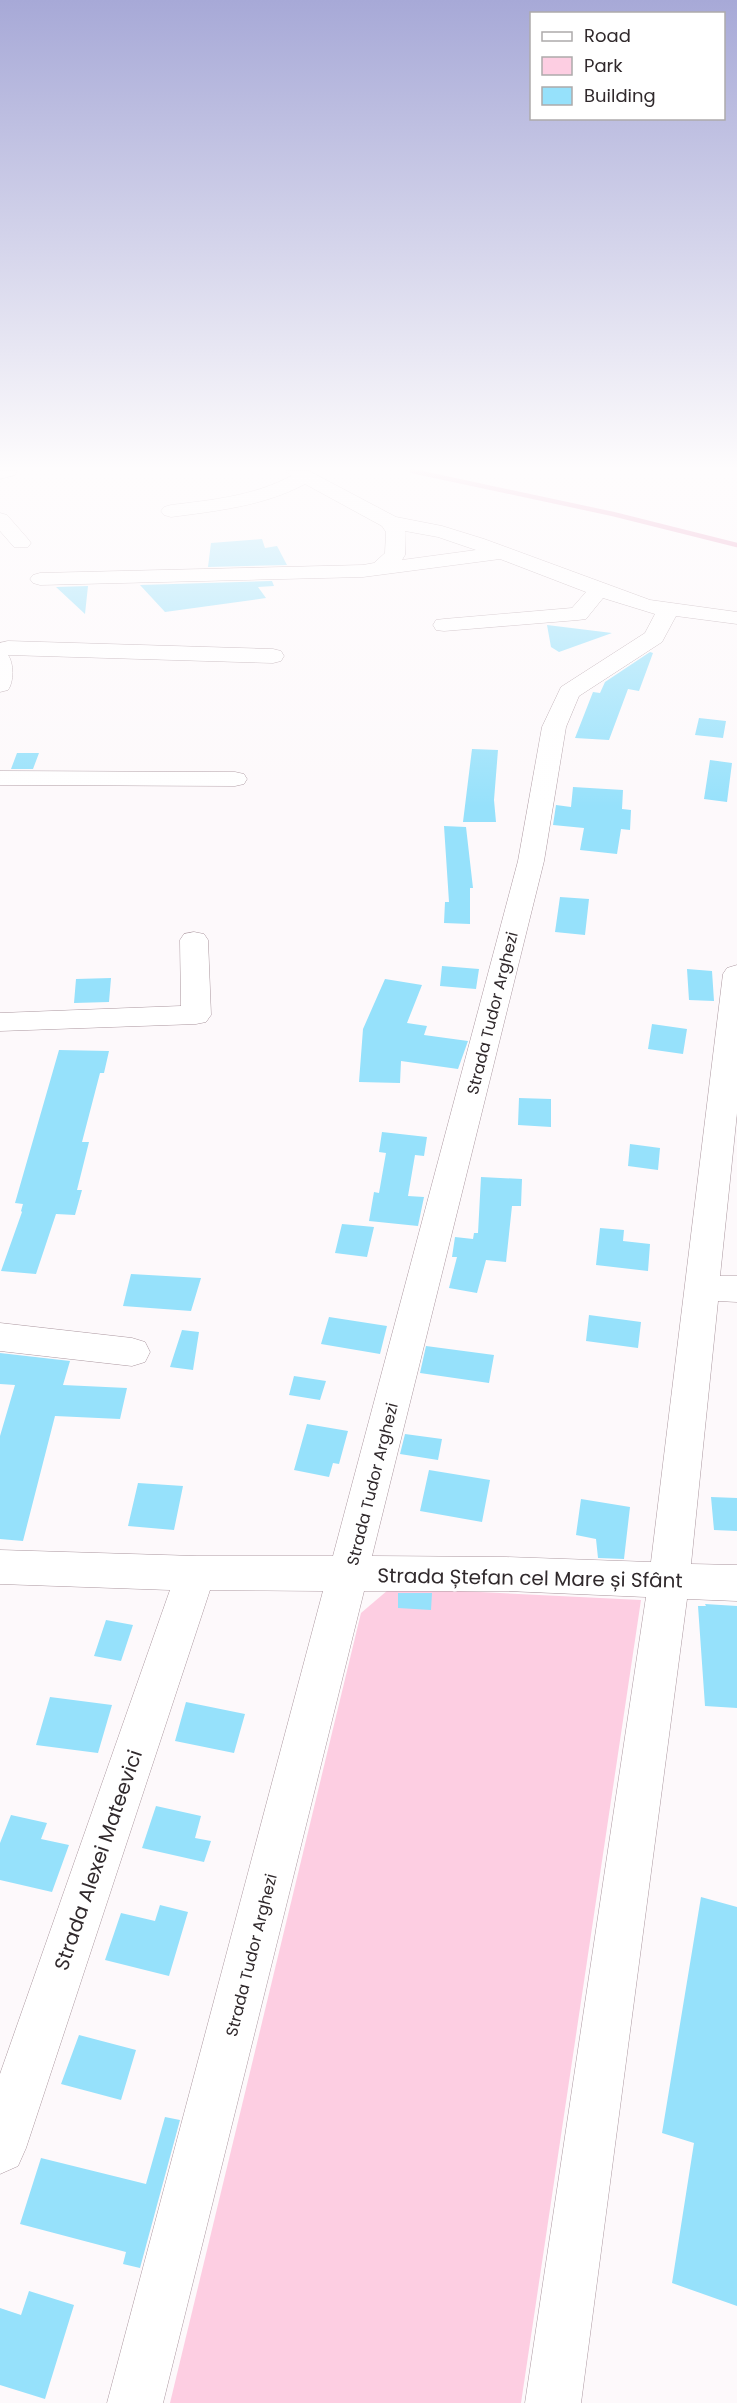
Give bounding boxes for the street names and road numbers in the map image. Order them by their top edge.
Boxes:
street label: Strada Tudor Arghezi [461,929,524,1097]
street label: Strada Tudor Arghezi [341,1400,404,1568]
street label: Strada Ștefan cel Mare și Sfânt [377,1561,683,1595]
street label: Strada Alexei Mateevici [47,1746,149,1974]
street label: Strada Tudor Arghezi [220,1871,283,2039]

